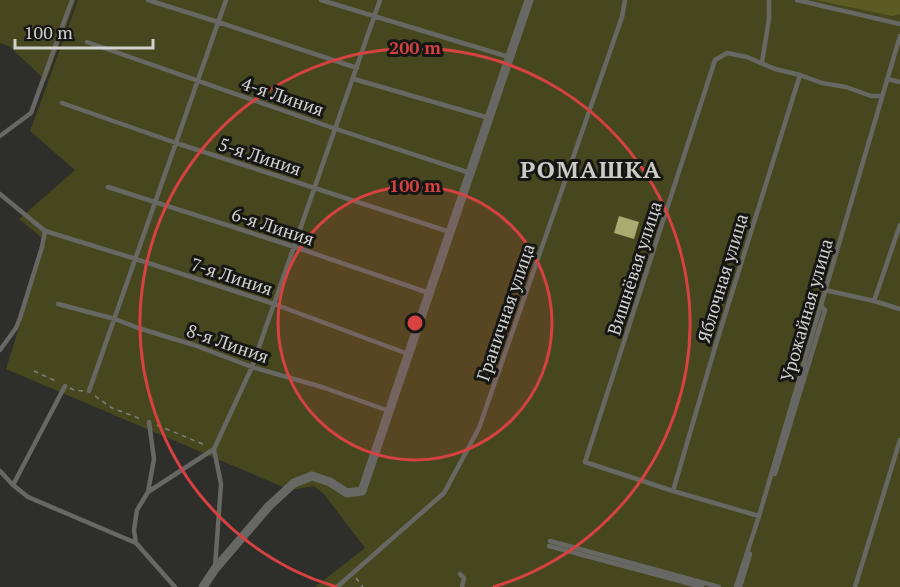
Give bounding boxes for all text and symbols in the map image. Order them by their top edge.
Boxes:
scale bar [15,12,153,50]
text: 100 m [24,20,73,44]
text: 200 m [389,35,441,59]
street label: 4-я Линия [239,71,327,121]
street label: 5-я Линия [216,131,304,181]
district label: РОМАШКА [520,153,662,185]
text: 100 m [389,173,441,197]
street label: Вишнёвая улица [601,198,667,338]
street label: 6-я Линия [229,201,317,251]
street label: Яблочная улица [691,210,753,346]
street label: Урожайная улица [774,236,838,384]
street label: Граничная улица [470,240,540,384]
street label: 7-я Линия [188,252,276,300]
centre of rings [405,313,425,333]
street label: 8-я Линия [184,318,272,368]

